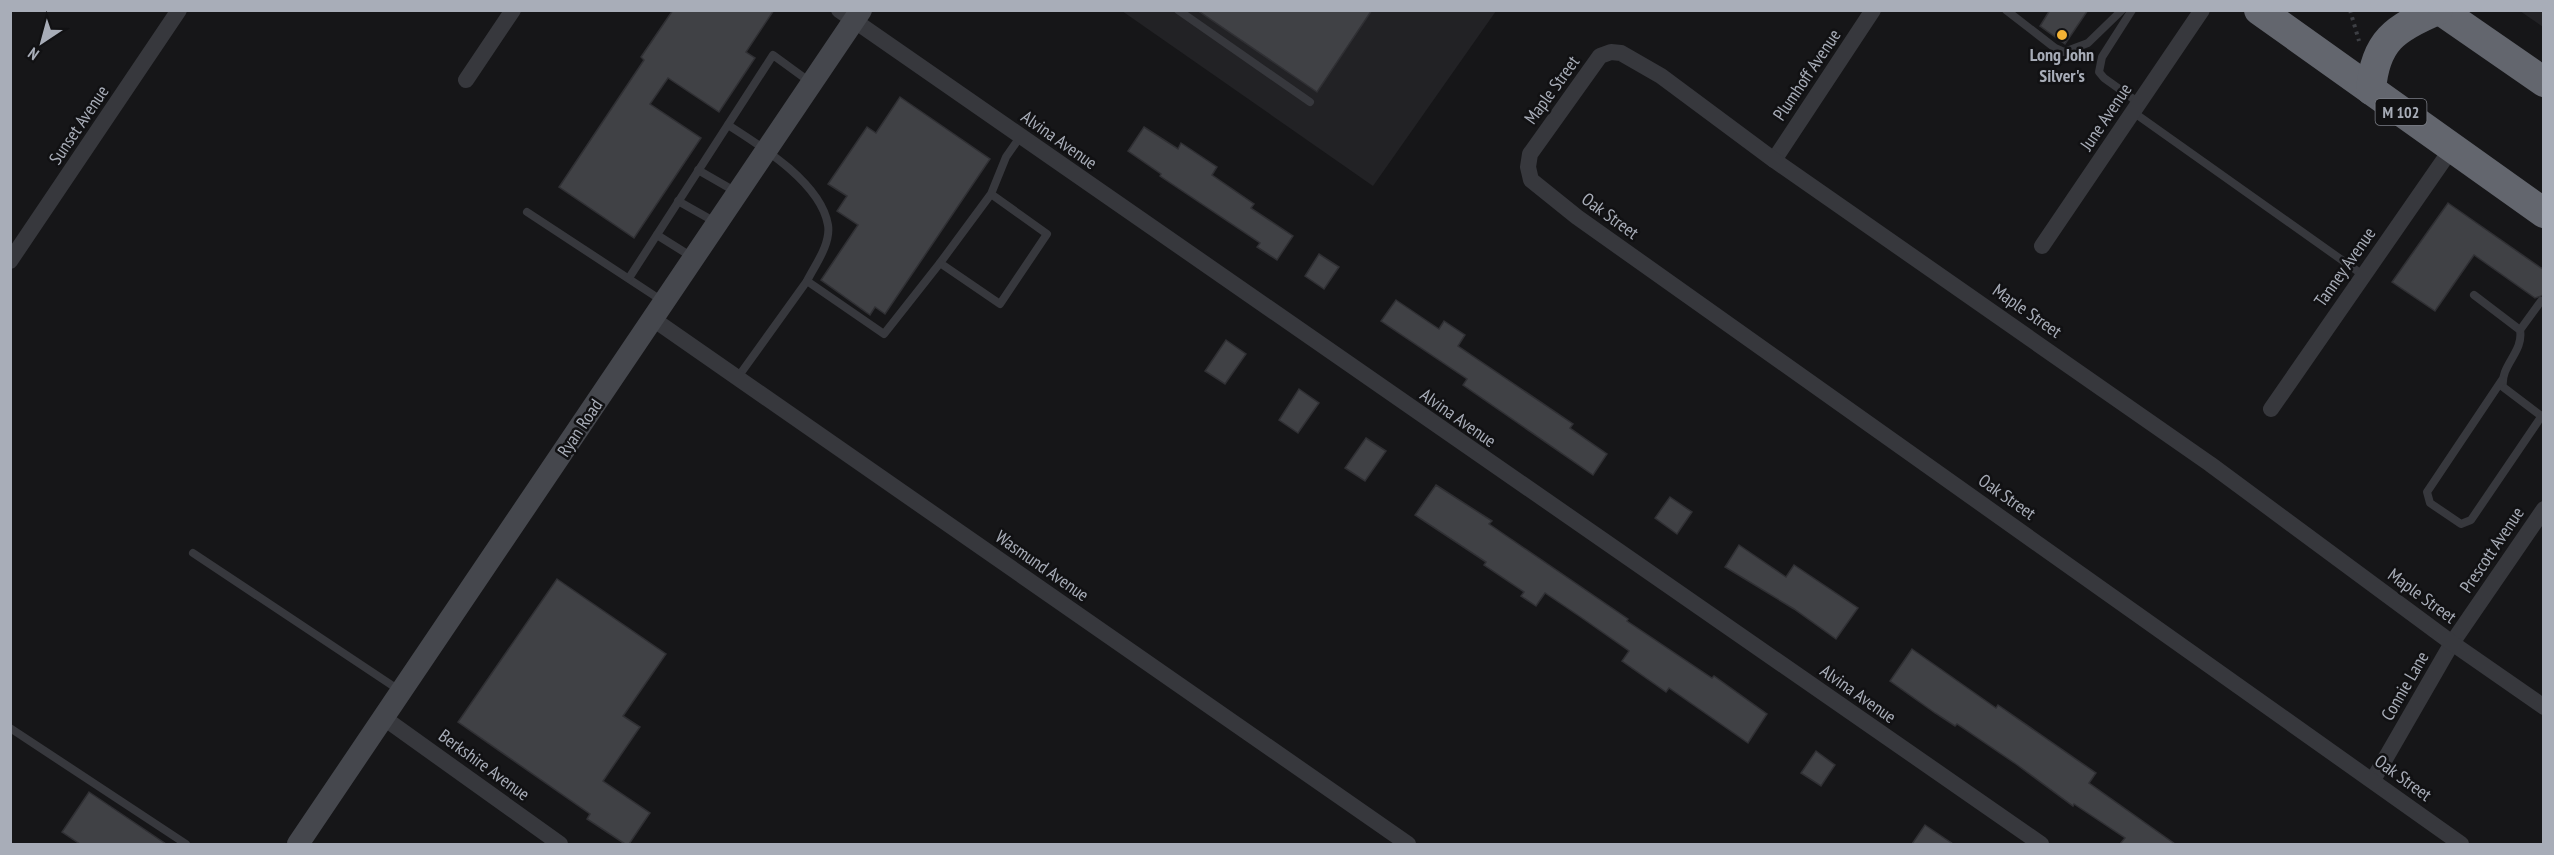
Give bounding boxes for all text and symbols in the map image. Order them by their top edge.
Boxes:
north arrow [12,12,72,72]
street label: Plumhoff Avenue [1768,25,1846,125]
marker: Long John Silver's [2055,28,2069,42]
place label: Long John Silver's [2030,43,2094,87]
text: N [24,44,43,65]
street label: Maple Street [1519,51,1584,129]
street label: June Avenue [2074,79,2136,156]
street label: Sunset Avenue [44,81,113,169]
road number: M 102 [2376,99,2426,125]
street label: Alvina Avenue [1017,105,1102,174]
street label: Oak Street [1577,187,1643,244]
street label: Tanney Avenue [2309,223,2380,311]
street label: Maple Street [1988,278,2066,343]
street label: Alvina Avenue [1416,383,1501,452]
street label: Ryan Road [552,395,607,461]
street label: Oak Street [1974,469,2040,525]
street label: Prescott Avenue [2454,502,2529,597]
street label: Wasmund Avenue [991,525,1093,606]
street label: Maple Street [2383,563,2461,628]
street label: Connie Lane [2376,647,2434,725]
street label: Alvina Avenue [1816,659,1901,728]
street label: Berkshire Avenue [434,724,534,805]
street label: Oak Street [2370,749,2436,806]

